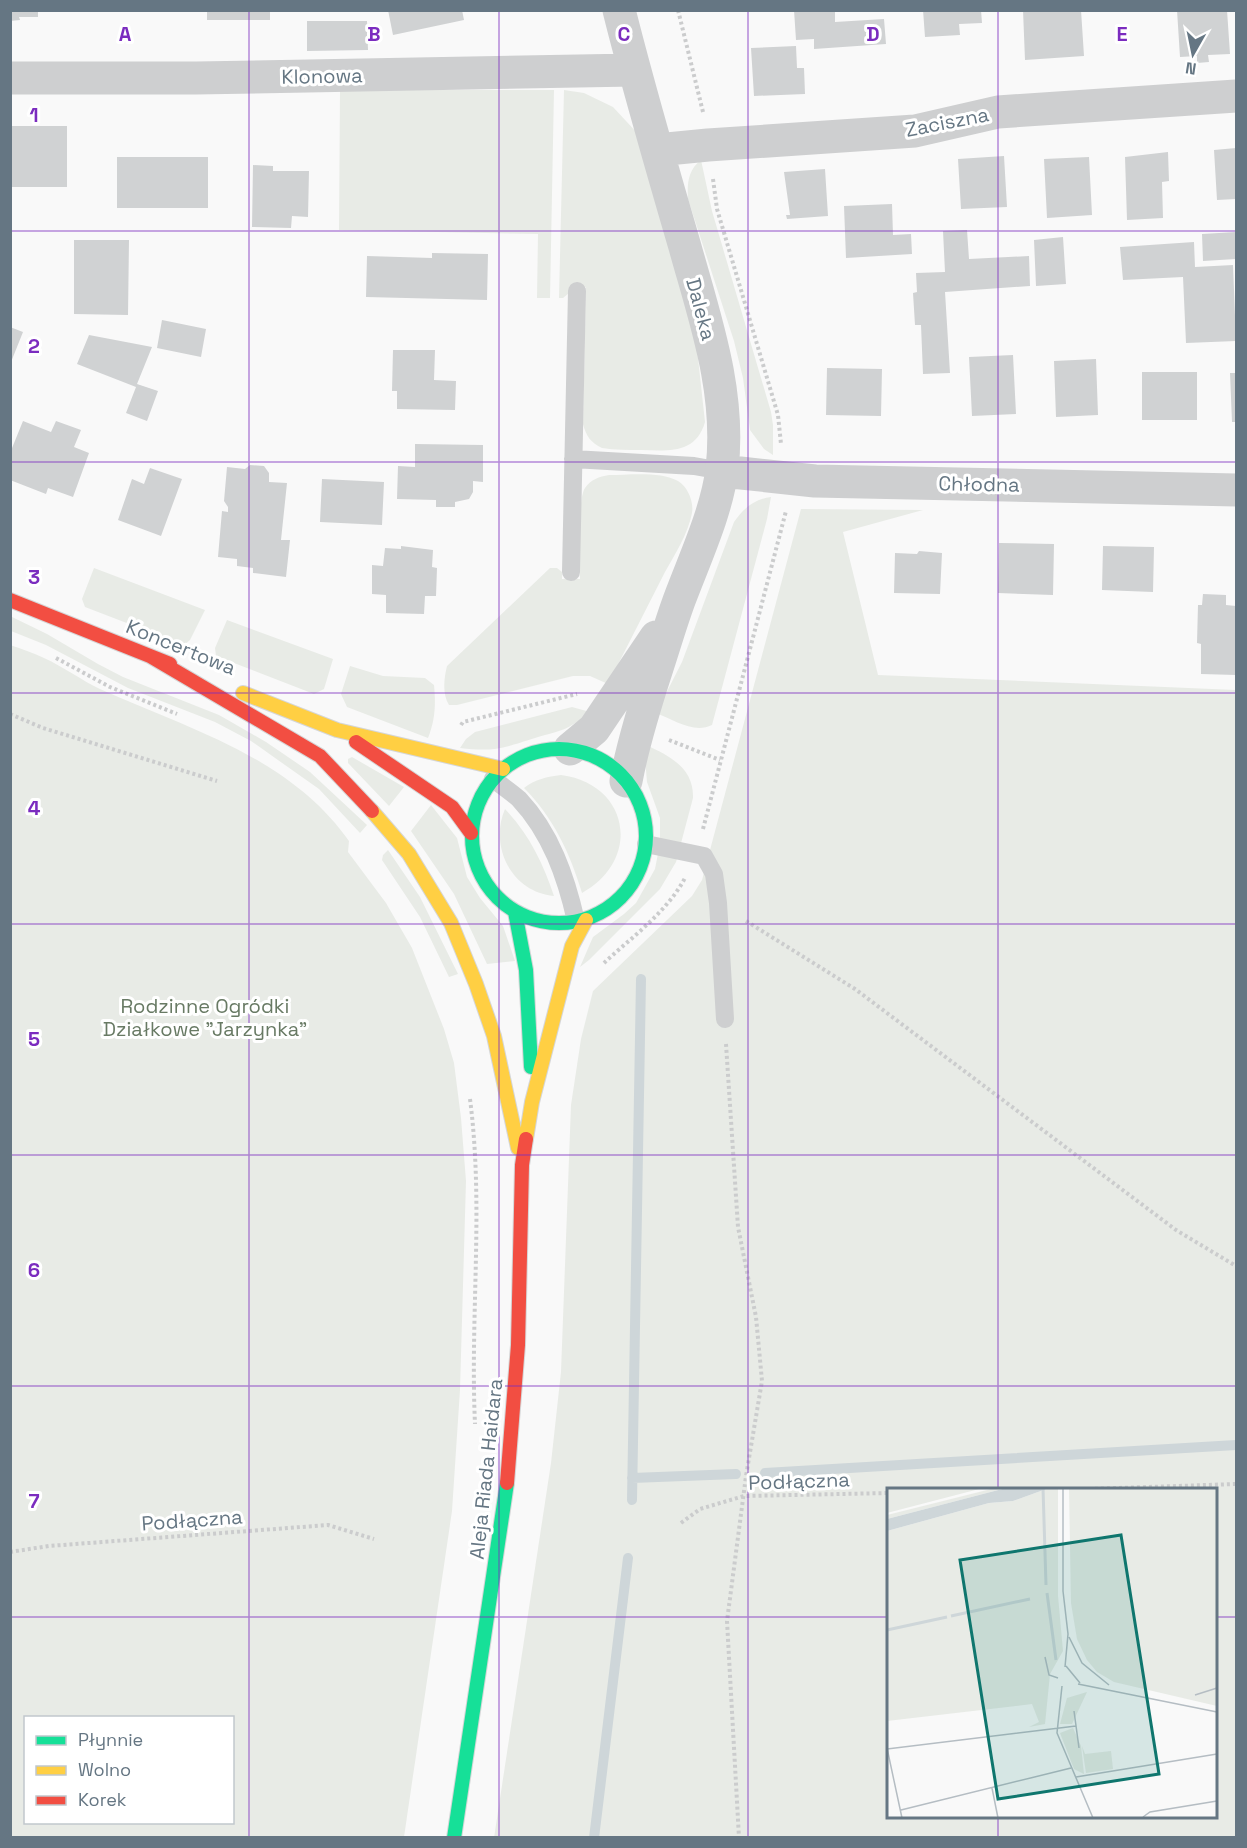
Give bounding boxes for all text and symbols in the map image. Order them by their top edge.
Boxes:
text: A [119,21,132,47]
text: B [367,21,381,47]
text: C [618,21,631,47]
text: D [866,21,880,47]
text: E [1116,21,1128,47]
north arrow [1163,24,1223,84]
text: N [1184,57,1198,80]
street label: Klonowa [281,62,363,90]
street label: Zaciszna [903,101,991,143]
text: 1 [29,102,39,128]
street label: Daleka [680,275,722,343]
text: 2 [28,333,40,359]
street label: Chłodna [938,470,1020,498]
text: 3 [28,564,40,590]
street label: Koncertowa [122,613,240,681]
text: 4 [28,795,41,821]
park label: Rodzinne Ogródki Działkowe "Jarzynka" [103,993,307,1042]
text: 5 [28,1026,40,1052]
text: 6 [28,1257,40,1283]
street label: Aleja Riada Haidara [464,1377,508,1561]
street label: Podłączna [748,1466,850,1496]
text: 7 [28,1488,40,1514]
inset map [887,1488,1217,1818]
street label: Podłączna [141,1503,243,1537]
legend [24,1716,234,1824]
text: Płynnie [78,1728,143,1751]
text: Wolno [78,1758,131,1781]
text: Korek [78,1788,127,1811]

